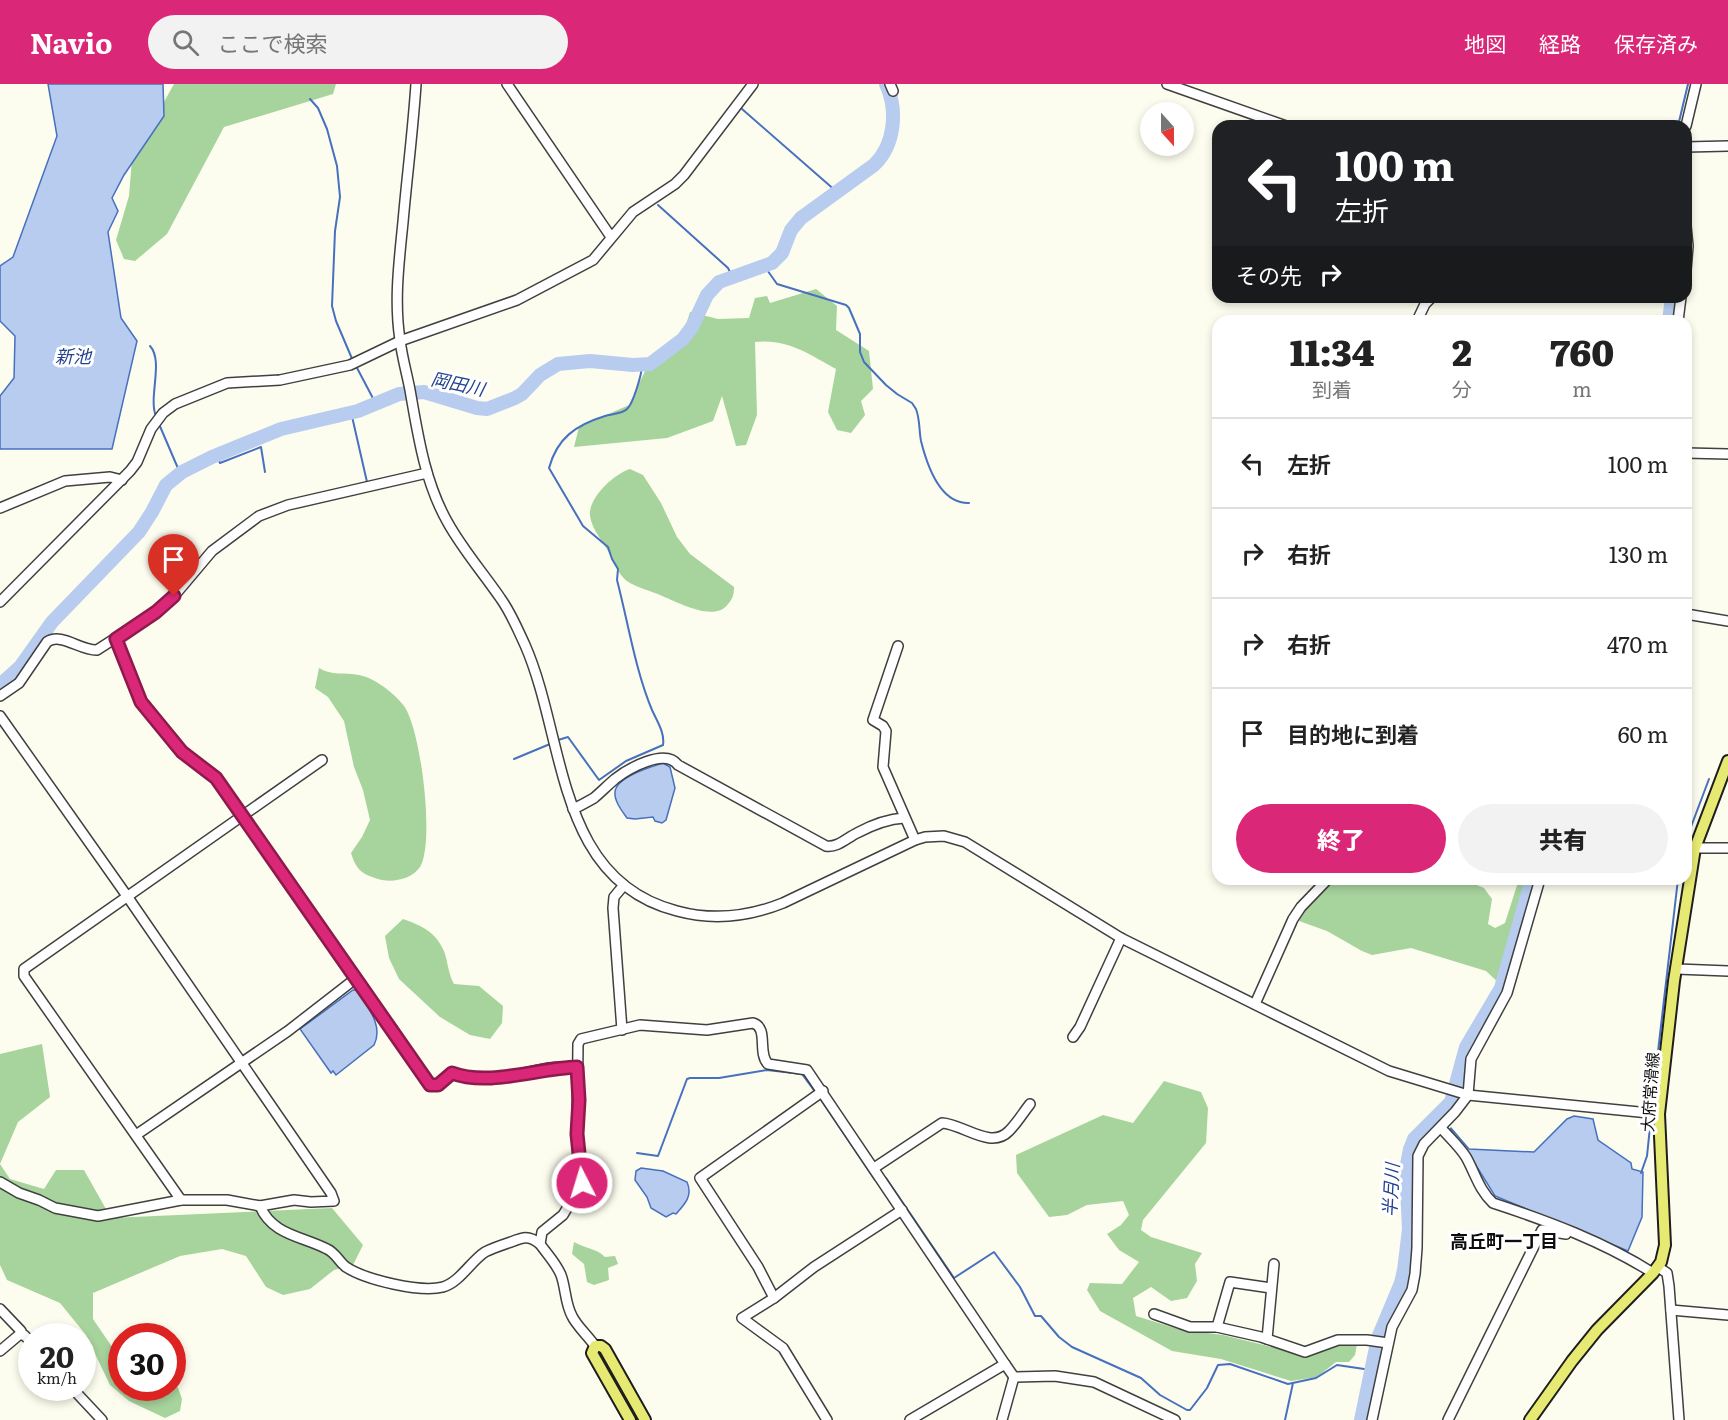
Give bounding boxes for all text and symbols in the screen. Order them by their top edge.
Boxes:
search box [148,15,568,69]
text: Navio [30,21,112,63]
icon: search [169,26,202,59]
text: ここで検索 [217,26,327,59]
text: 地図 [1464,27,1506,58]
text: 経路 [1539,27,1581,58]
text: 保存済み [1614,27,1698,58]
north arrow [1140,102,1194,156]
map controls [1140,102,1194,156]
text: 100 m [1335,132,1454,194]
icon: left [1236,144,1314,222]
text: 左折 [1335,189,1389,229]
text: その先 [1236,258,1302,291]
icon: right [1314,258,1347,291]
text: 11:34 [1290,324,1374,377]
text: 2 [1452,324,1472,377]
text: 760 [1550,324,1614,377]
water label: 新池 [55,342,93,369]
water label: 岡田川 [429,364,489,402]
text: 到着 [1312,373,1352,403]
text: 分 [1452,373,1472,403]
text: m [1572,373,1592,403]
icon: left [1236,447,1269,480]
text: 左折 [1287,447,1331,480]
text: 100 m [1608,447,1668,480]
pin [148,534,199,596]
icon: right [1236,537,1269,570]
text: 右折 [1287,537,1331,570]
text: 130 m [1609,537,1668,570]
icon: arrive [157,543,190,576]
icon: right [1236,627,1269,660]
text: 右折 [1287,627,1331,660]
text: 470 m [1607,627,1668,660]
icon: arrive [1236,717,1269,750]
text: 目的地に到着 [1287,717,1419,750]
text: 60 m [1618,717,1668,750]
button: 終了 [1236,804,1446,873]
button: 共有 [1458,804,1668,873]
street label: 大府常滑線 [1634,1051,1664,1133]
position arrow [550,1151,614,1215]
water label: 半月川 [1375,1160,1405,1218]
district label: 高丘町一丁目 [1450,1227,1558,1254]
speed limit sign: 30 [108,1323,186,1401]
text: 20 [40,1333,74,1377]
text: km/h [37,1366,77,1389]

